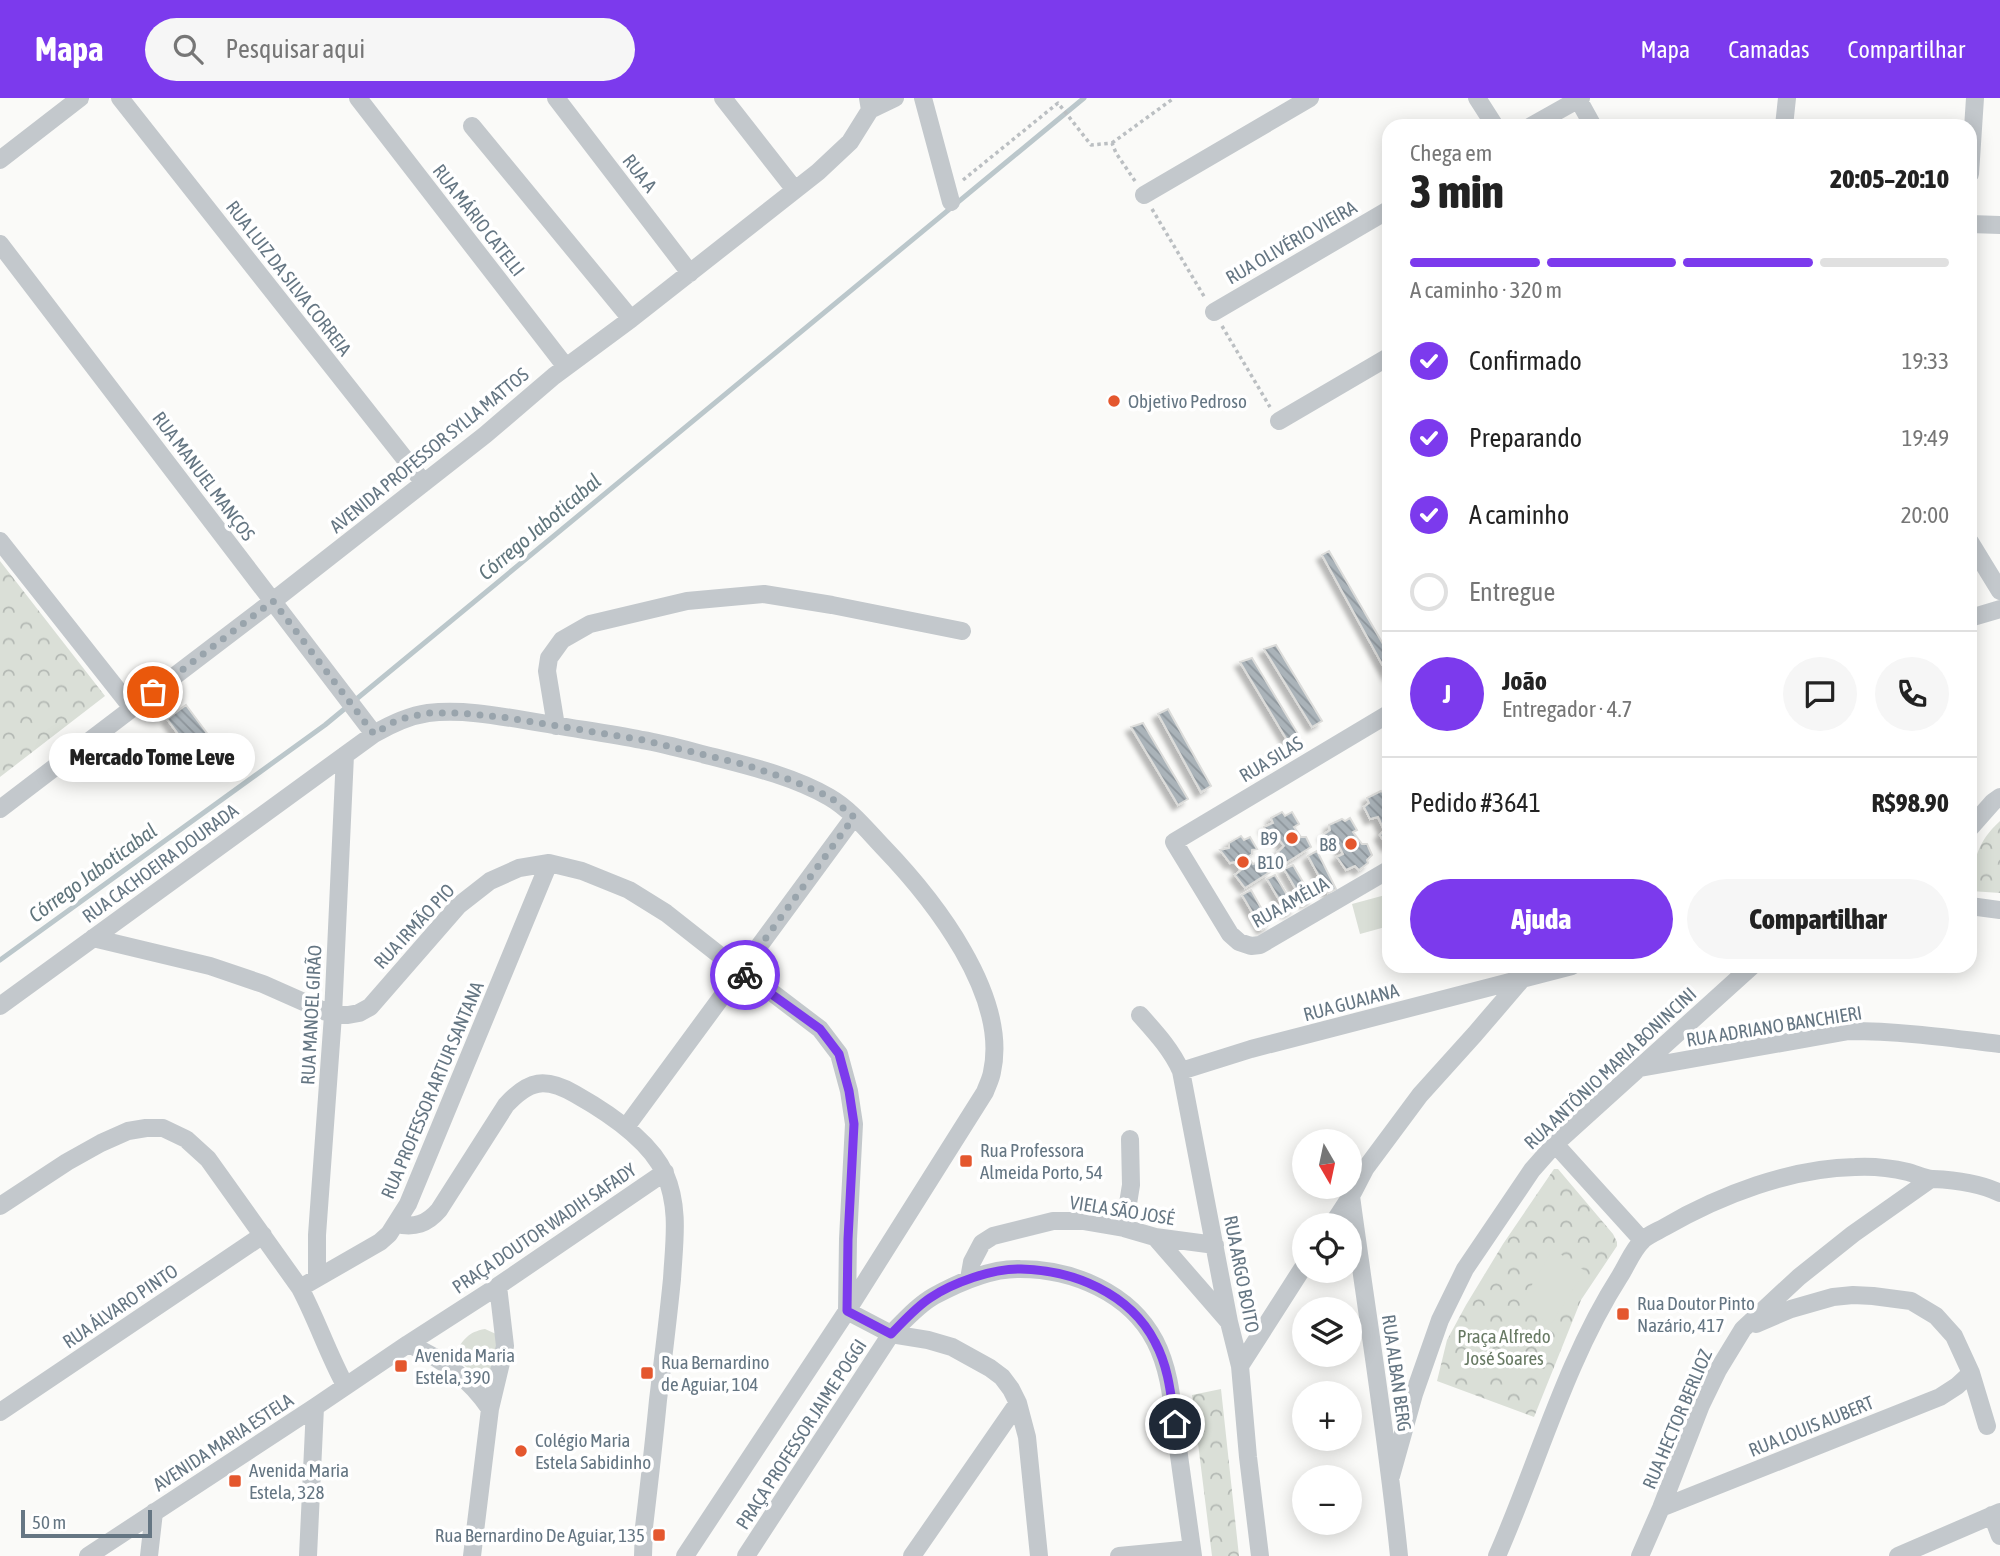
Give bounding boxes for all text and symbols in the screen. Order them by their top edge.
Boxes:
search box [145,18,635,81]
text: Mapa [35,30,103,68]
icon: search [169,30,207,68]
text: Pesquisar aqui [225,34,365,64]
text: Mapa [1640,36,1690,63]
text: Camadas [1728,36,1810,63]
text: Compartilhar [1848,36,1965,63]
text: Chega em [1410,140,1492,166]
street label: RUA A [618,150,662,197]
street label: RUA MÁRIO CATELLI [429,160,529,280]
text: 20:05–20:10 [1830,164,1949,194]
text: 3 min [1410,165,1504,218]
street label: RUA OLIVÉRIO VIEIRA [1222,195,1361,288]
street label: RUA LUIZ DA SILVA CORREIA [222,196,357,360]
text: A caminho · 320 m [1410,277,1562,303]
icon: check [1410,342,1448,380]
text: Confirmado [1469,346,1582,376]
text: 19:33 [1902,348,1949,374]
street label: AVENIDA PROFESSOR SYLLA MATTOS [325,363,533,537]
place label: Objetivo Pedroso [1128,390,1247,412]
marker: Objetivo Pedroso [1106,393,1122,409]
street label: RUA MANUEL MANÇOS [148,407,260,545]
icon: check [1410,419,1448,457]
text: Preparando [1469,423,1582,453]
text: 19:49 [1902,425,1949,451]
water label: Córrego Jaboticabal [473,468,605,584]
icon: check [1410,496,1448,534]
text: A caminho [1469,500,1569,530]
text: 20:00 [1901,502,1949,528]
text: Entregue [1469,577,1555,607]
button: chat [1783,657,1857,731]
button: phone [1875,657,1949,731]
pin [123,662,183,722]
text: João [1502,666,1547,696]
icon: bag [134,673,172,711]
text: J [1443,679,1451,709]
text: Entregador · 4.7 [1502,696,1632,722]
street label: RUA SILAS [1235,732,1307,786]
callout: Mercado Tome Leve [50,734,256,783]
text: Mercado Tome Leve [69,744,235,770]
text: Pedido #3641 [1410,788,1541,818]
text: R$98.90 [1872,788,1949,818]
street label: RUA CACHOEIRA DOURADA [78,799,243,927]
water label: Córrego Jaboticabal [24,818,161,927]
place label: B9 [1260,827,1278,849]
marker: B9 [1284,830,1300,846]
place label: B8 [1319,833,1337,855]
marker: B8 [1343,836,1359,852]
place label: B10 [1257,851,1284,873]
marker: B10 [1235,854,1251,870]
street label: RUA AMÉLIA [1248,872,1333,932]
street label: RUA IRMÃO PIO [369,879,459,973]
button: Ajuda [1410,879,1673,959]
button: Compartilhar [1687,879,1949,959]
courier [710,940,780,1010]
street label: RUA MANOEL GIRÃO [296,945,326,1085]
icon: bike [726,956,764,994]
street label: RUA PROFESSOR ARTUR SANTANA [376,978,488,1202]
street label: RUA GUAIANA [1301,979,1402,1025]
street label: RUA ANTÔNIO MARIA BONINCINI [1519,983,1701,1153]
street label: RUA ADRIANO BANCHIERI [1685,1001,1863,1051]
north arrow [1292,1129,1362,1199]
map controls [1292,1129,1362,1535]
place label: Rua Professora Almeida Porto, 54 [980,1139,1103,1183]
marker: Rua Professora Almeida Porto, 54 [958,1153,974,1169]
street label: PRAÇA DOUTOR WADIH SAFADY [448,1158,641,1298]
street label: VIELA SÃO JOSÉ [1068,1191,1176,1229]
street label: RUA ARGO BOITO [1220,1213,1264,1335]
button: locate [1292,1213,1362,1283]
street label: RUA ÁLVARO PINTO [58,1259,182,1353]
place label: Rua Doutor Pinto Nazário, 417 [1637,1292,1755,1336]
button: layers [1292,1297,1362,1367]
marker: Rua Doutor Pinto Nazário, 417 [1615,1306,1631,1322]
street label: RUA ALBAN BERG [1378,1313,1416,1433]
park label: Praça Alfredo José Soares [1457,1325,1551,1369]
street label: PRAÇA PROFESSOR JAIME POGGI [731,1335,871,1533]
place label: Avenida Maria Estela, 390 [415,1344,515,1388]
street label: RUA HECTOR BERLIOZ [1638,1345,1717,1492]
place label: Rua Bernardino de Aguiar, 104 [661,1351,770,1395]
marker: Avenida Maria Estela, 390 [393,1358,409,1374]
marker: Rua Bernardino de Aguiar, 104 [639,1365,655,1381]
button: + [1292,1381,1362,1451]
street label: AVENIDA MARIA ESTELA [149,1388,298,1495]
street label: RUA LOUIS AUBERT [1745,1391,1877,1461]
pin [1145,1394,1205,1454]
icon: home [1156,1405,1194,1443]
place label: Colégio Maria Estela Sabidinho [535,1429,651,1473]
marker: Colégio Maria Estela Sabidinho [513,1443,529,1459]
place label: Avenida Maria Estela, 328 [249,1459,349,1503]
button: − [1292,1465,1362,1535]
marker: Avenida Maria Estela, 328 [227,1473,243,1489]
scale bar [21,1507,152,1539]
text: 50 m [32,1511,66,1533]
place label: Rua Bernardino De Aguiar, 135 [435,1524,645,1546]
marker: Rua Bernardino De Aguiar, 135 [651,1527,667,1543]

